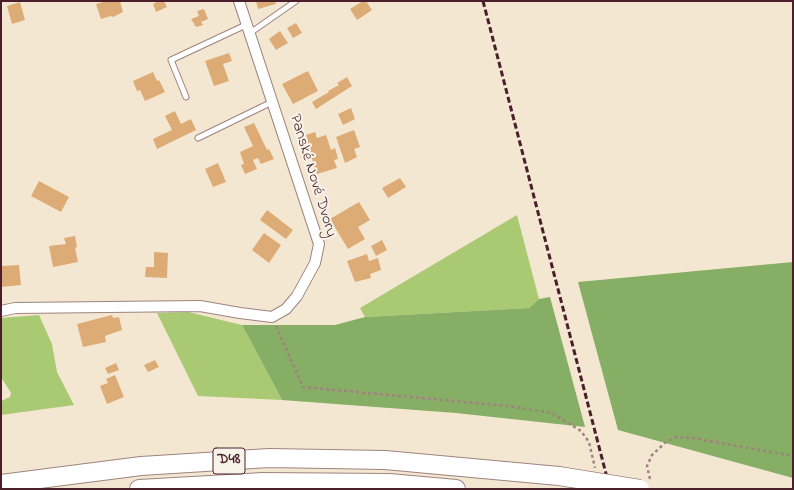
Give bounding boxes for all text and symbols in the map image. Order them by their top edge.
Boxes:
street label: Panské Nové Dvory [284,112,340,240]
road number: D48 [213,448,245,474]

